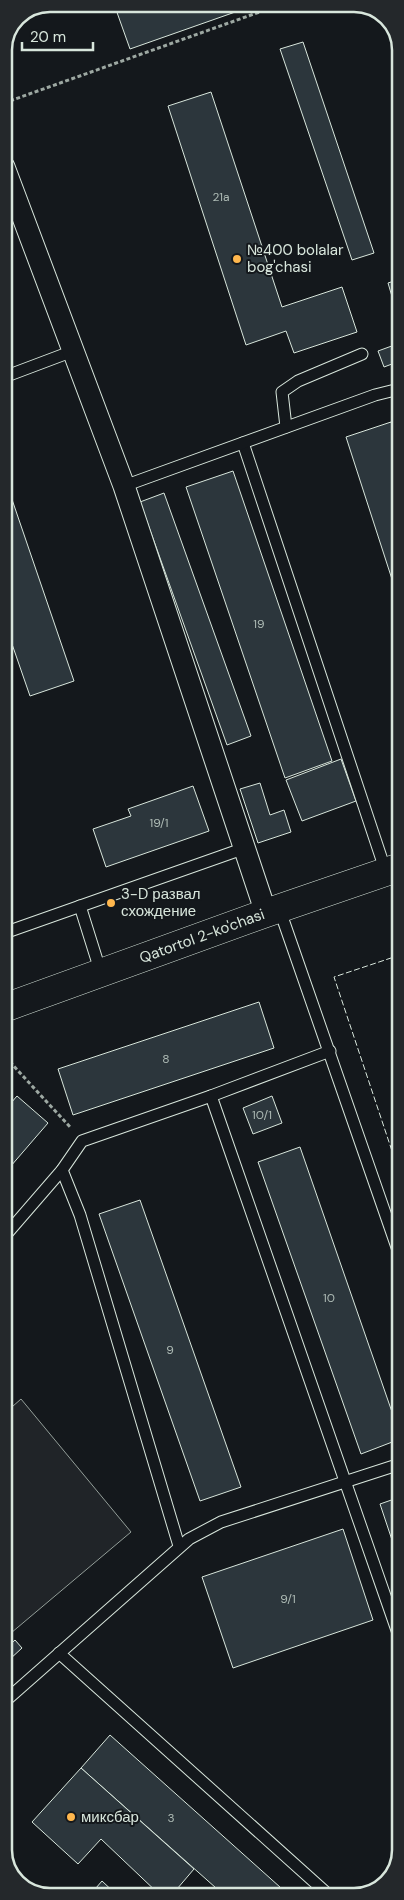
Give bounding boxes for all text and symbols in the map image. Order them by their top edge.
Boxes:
scale bar [22,20,94,52]
text: 20 m [30,27,66,47]
house number: 21a [212,189,230,205]
place label: №400 bolalar bog'chasi [247,240,344,277]
marker: №400 bolalar bog'chasi [231,253,243,265]
house number: 19 [253,616,265,632]
house number: 19/1 [149,815,169,831]
place label: 3-D развал схождение [121,884,201,921]
marker: 3-D развал схождение [105,897,117,909]
street label: Qatortol 2-ko'chasi [137,904,267,968]
house number: 8 [162,1051,170,1067]
house number: 10/1 [252,1107,272,1123]
house number: 10 [323,1290,335,1306]
house number: 9 [166,1342,174,1358]
house number: 9/1 [280,1591,296,1607]
place label: миксбар [81,1807,139,1827]
house number: 3 [167,1810,175,1826]
marker: миксбар [65,1811,77,1823]

